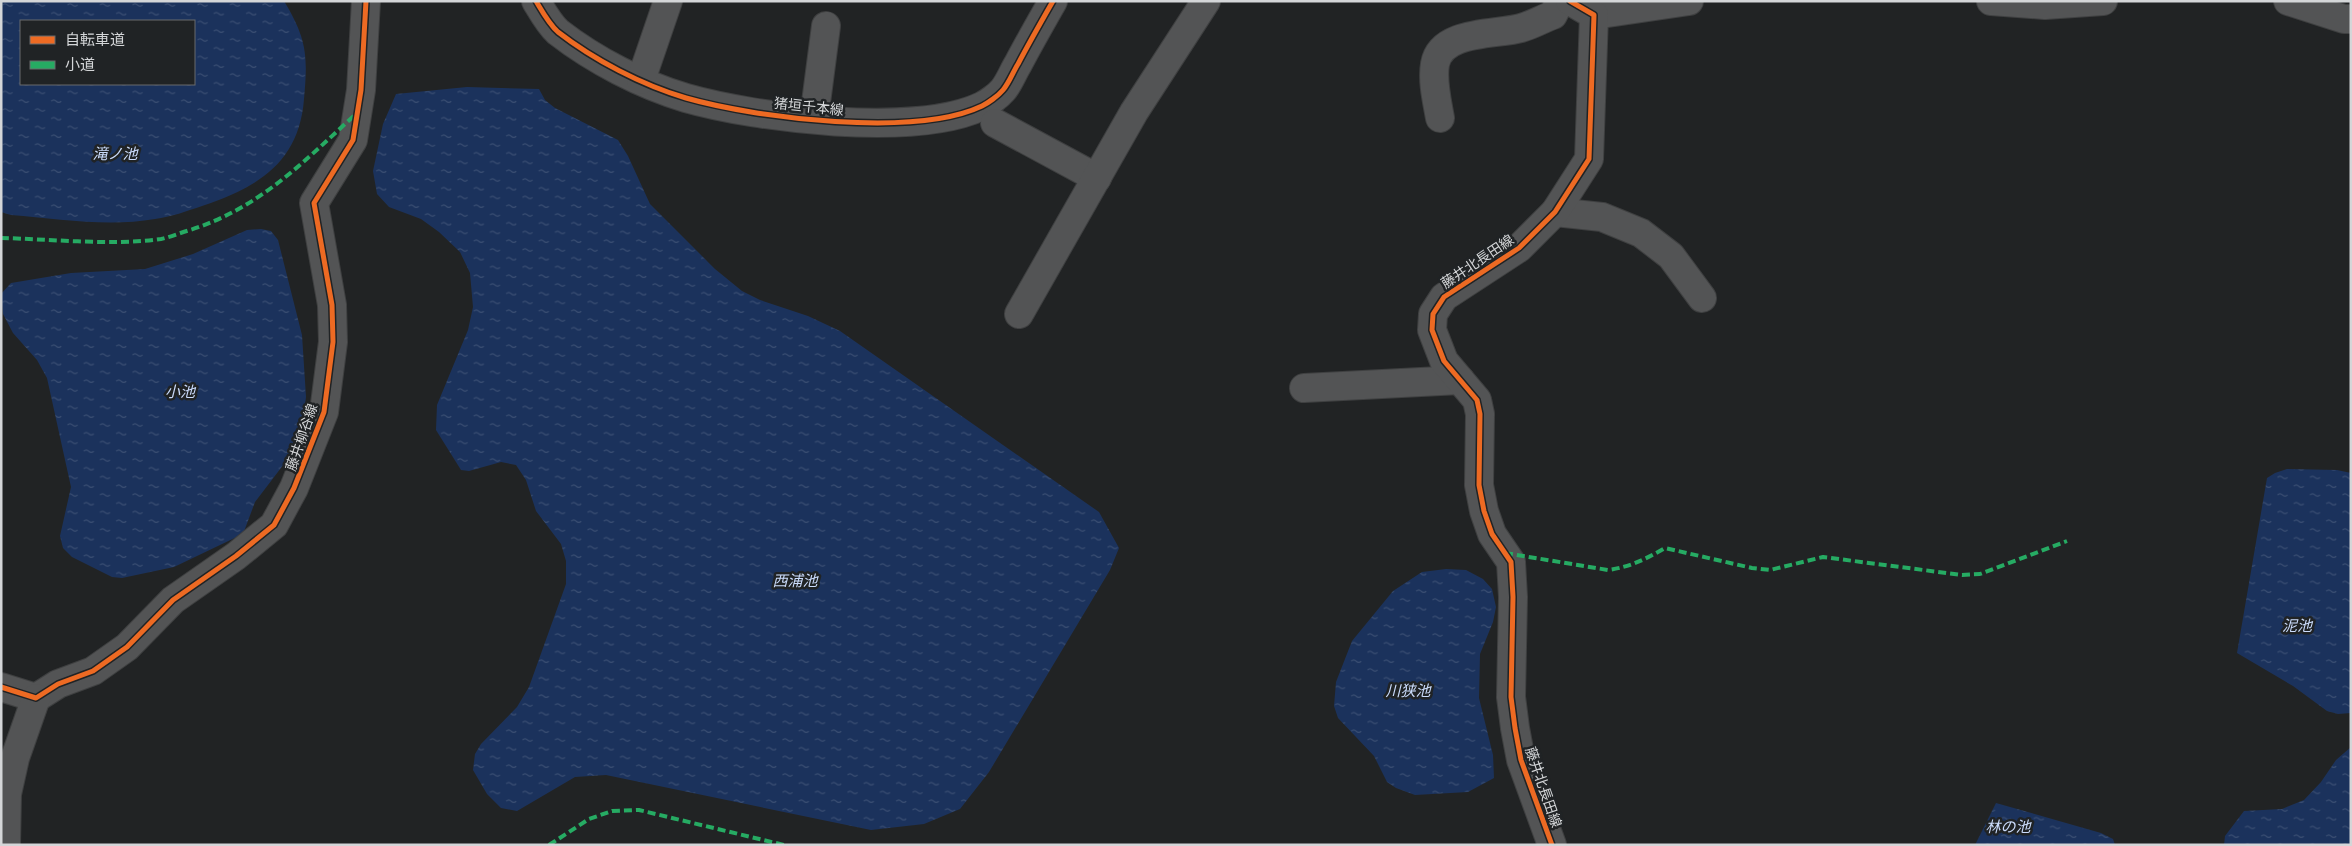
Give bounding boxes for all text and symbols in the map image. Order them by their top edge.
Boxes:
legend [20,20,195,85]
text: 自転車道 [65,30,125,48]
text: 小道 [65,55,95,73]
street label: 猪垣千本線 [773,94,845,118]
water label: 滝ノ池 [92,144,139,162]
street label: 藤井北長田線 [1437,230,1517,292]
water label: 小池 [165,382,197,400]
street label: 藤井柳谷線 [282,401,320,473]
water label: 西浦池 [772,571,819,589]
water label: 泥池 [2282,616,2314,634]
water label: 川狭池 [1385,681,1432,699]
street label: 藤井北長田線 [1522,745,1566,829]
water label: 林の池 [1985,817,2032,835]

